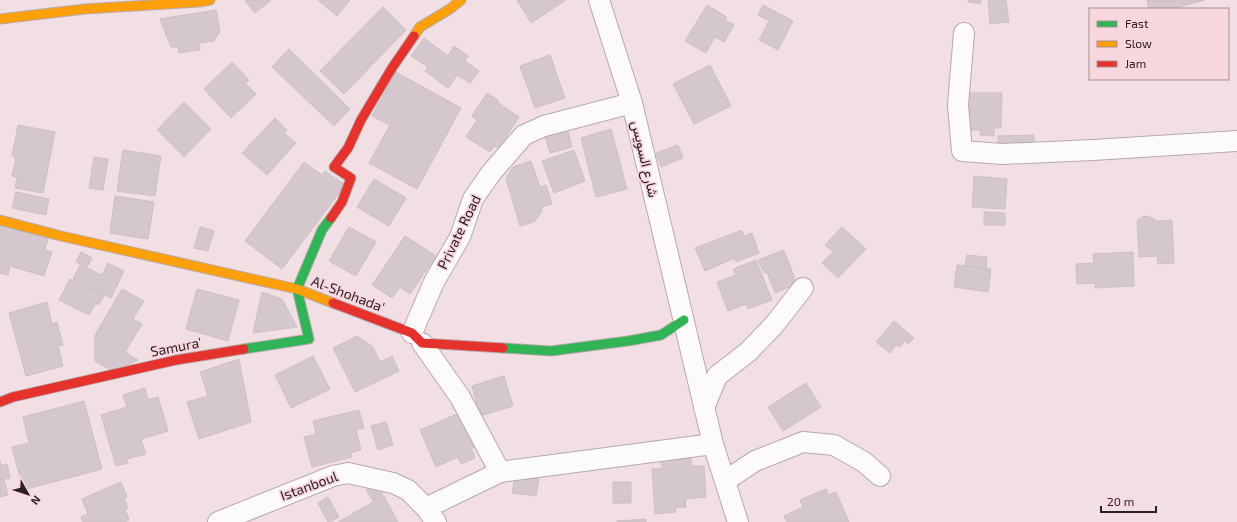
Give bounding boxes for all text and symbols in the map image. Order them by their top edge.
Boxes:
legend [1089,8,1229,80]
text: Fast [1125,16,1149,30]
text: Slow [1125,36,1152,50]
text: Jam [1125,56,1146,70]
street label: شارع السويس [625,119,663,200]
street label: Private Road [433,192,484,272]
street label: Al-Shohada' [309,272,387,315]
street label: Samura' [149,333,203,360]
street label: Istanboul [278,467,341,504]
north arrow [8,474,48,514]
scale bar [1101,488,1156,514]
text: N [29,493,44,508]
text: 20 m [1107,494,1134,508]

